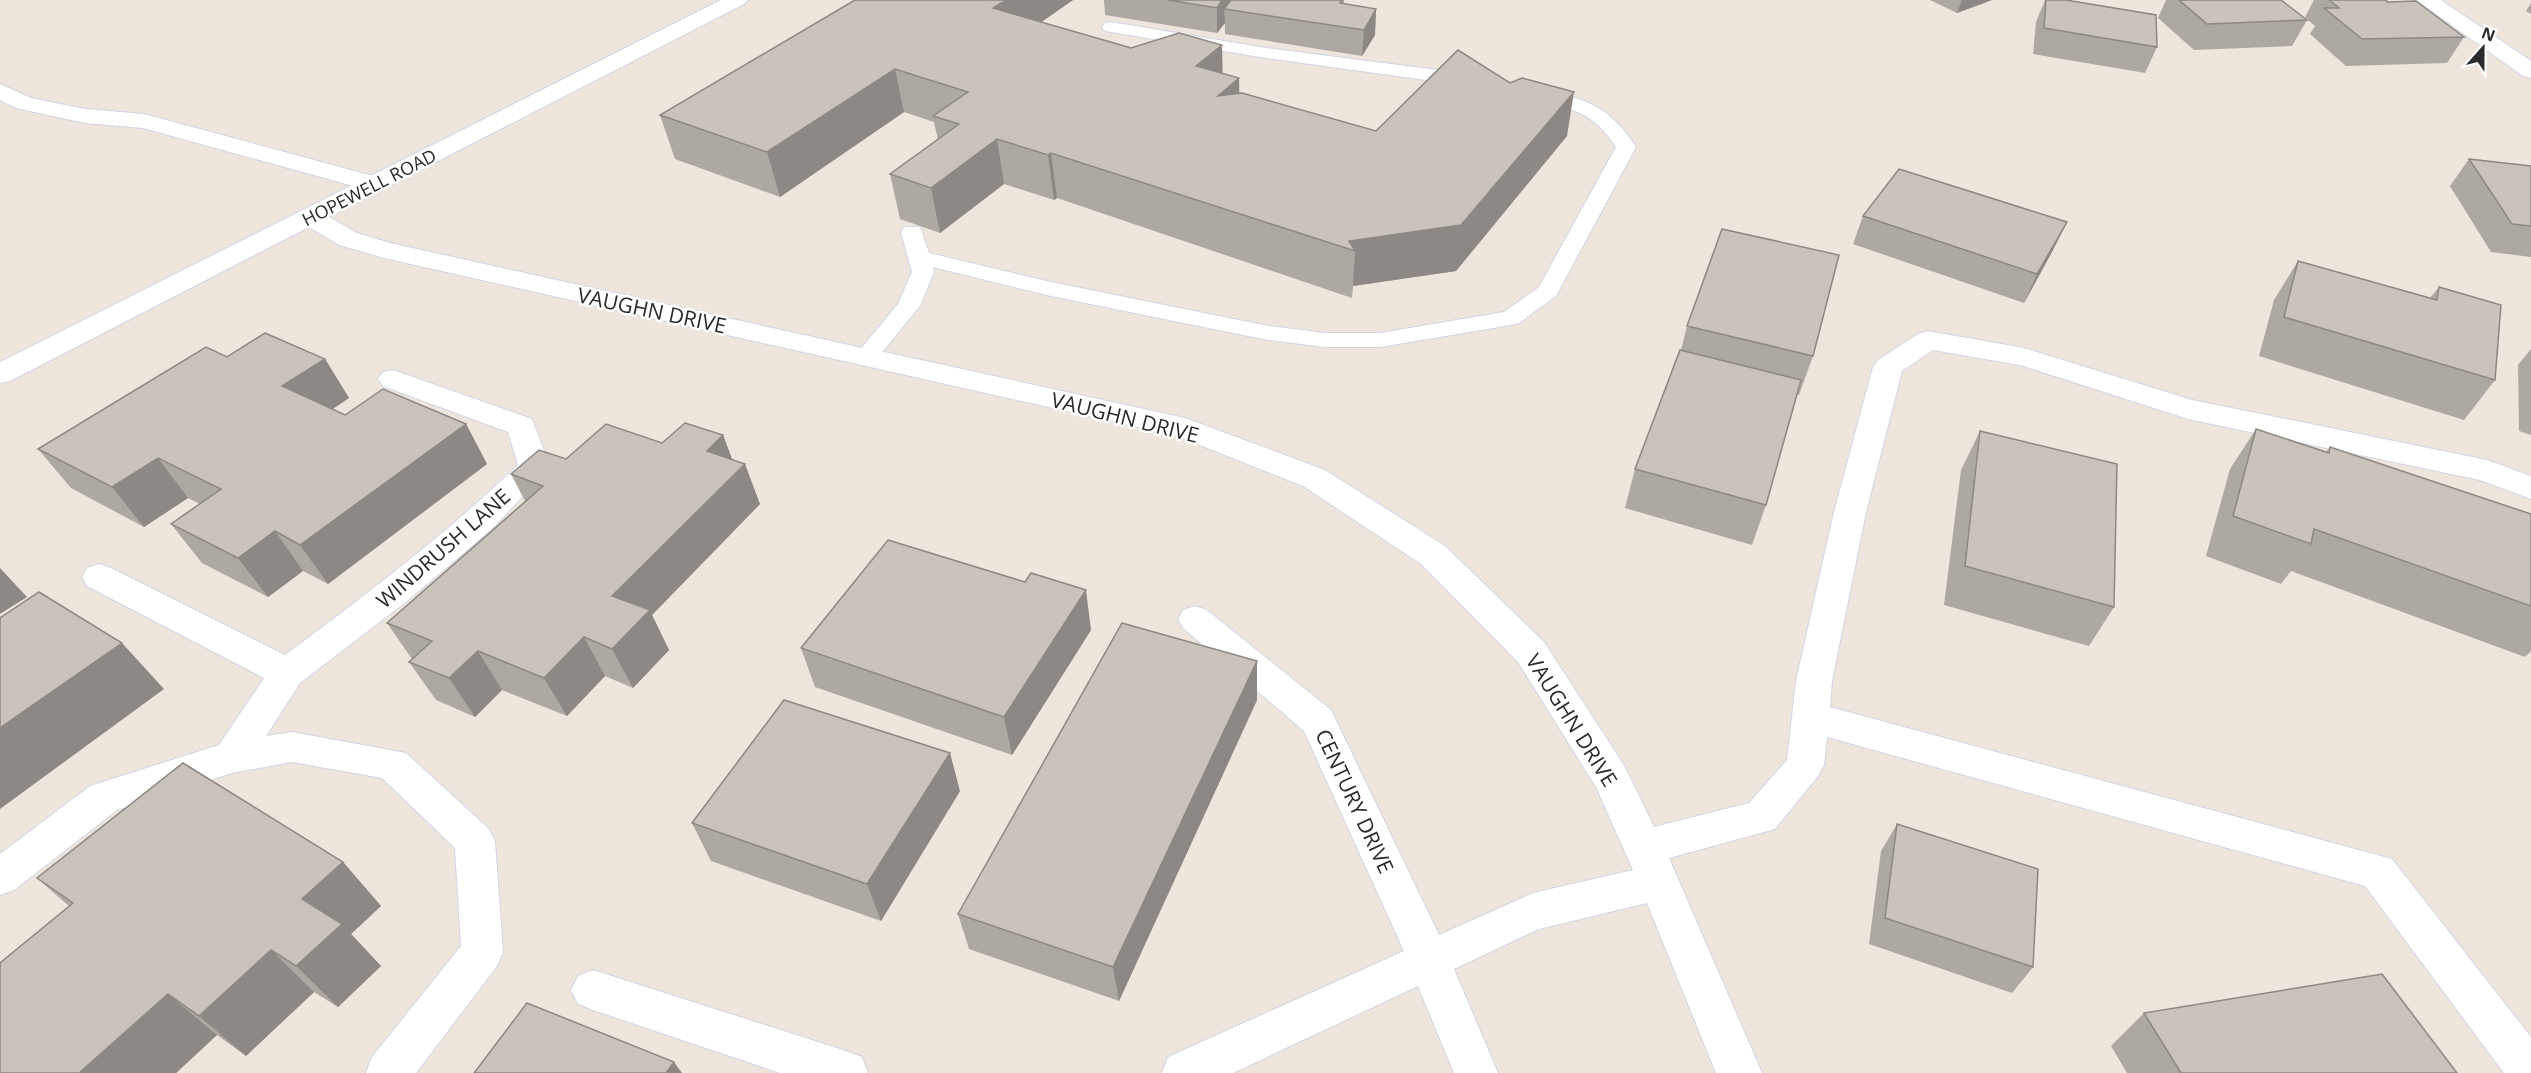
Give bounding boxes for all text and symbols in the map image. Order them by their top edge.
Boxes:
north arrow [2453,18,2513,78]
text: N [2478,21,2498,47]
street label: HOPEWELL ROAD [298,143,440,231]
street label: VAUGHN DRIVE [575,281,729,339]
street label: VAUGHN DRIVE [1048,385,1202,449]
street label: WINDRUSH LANE [370,482,516,614]
street label: VAUGHN DRIVE [1520,648,1624,792]
street label: CENTURY DRIVE [1309,724,1401,878]

